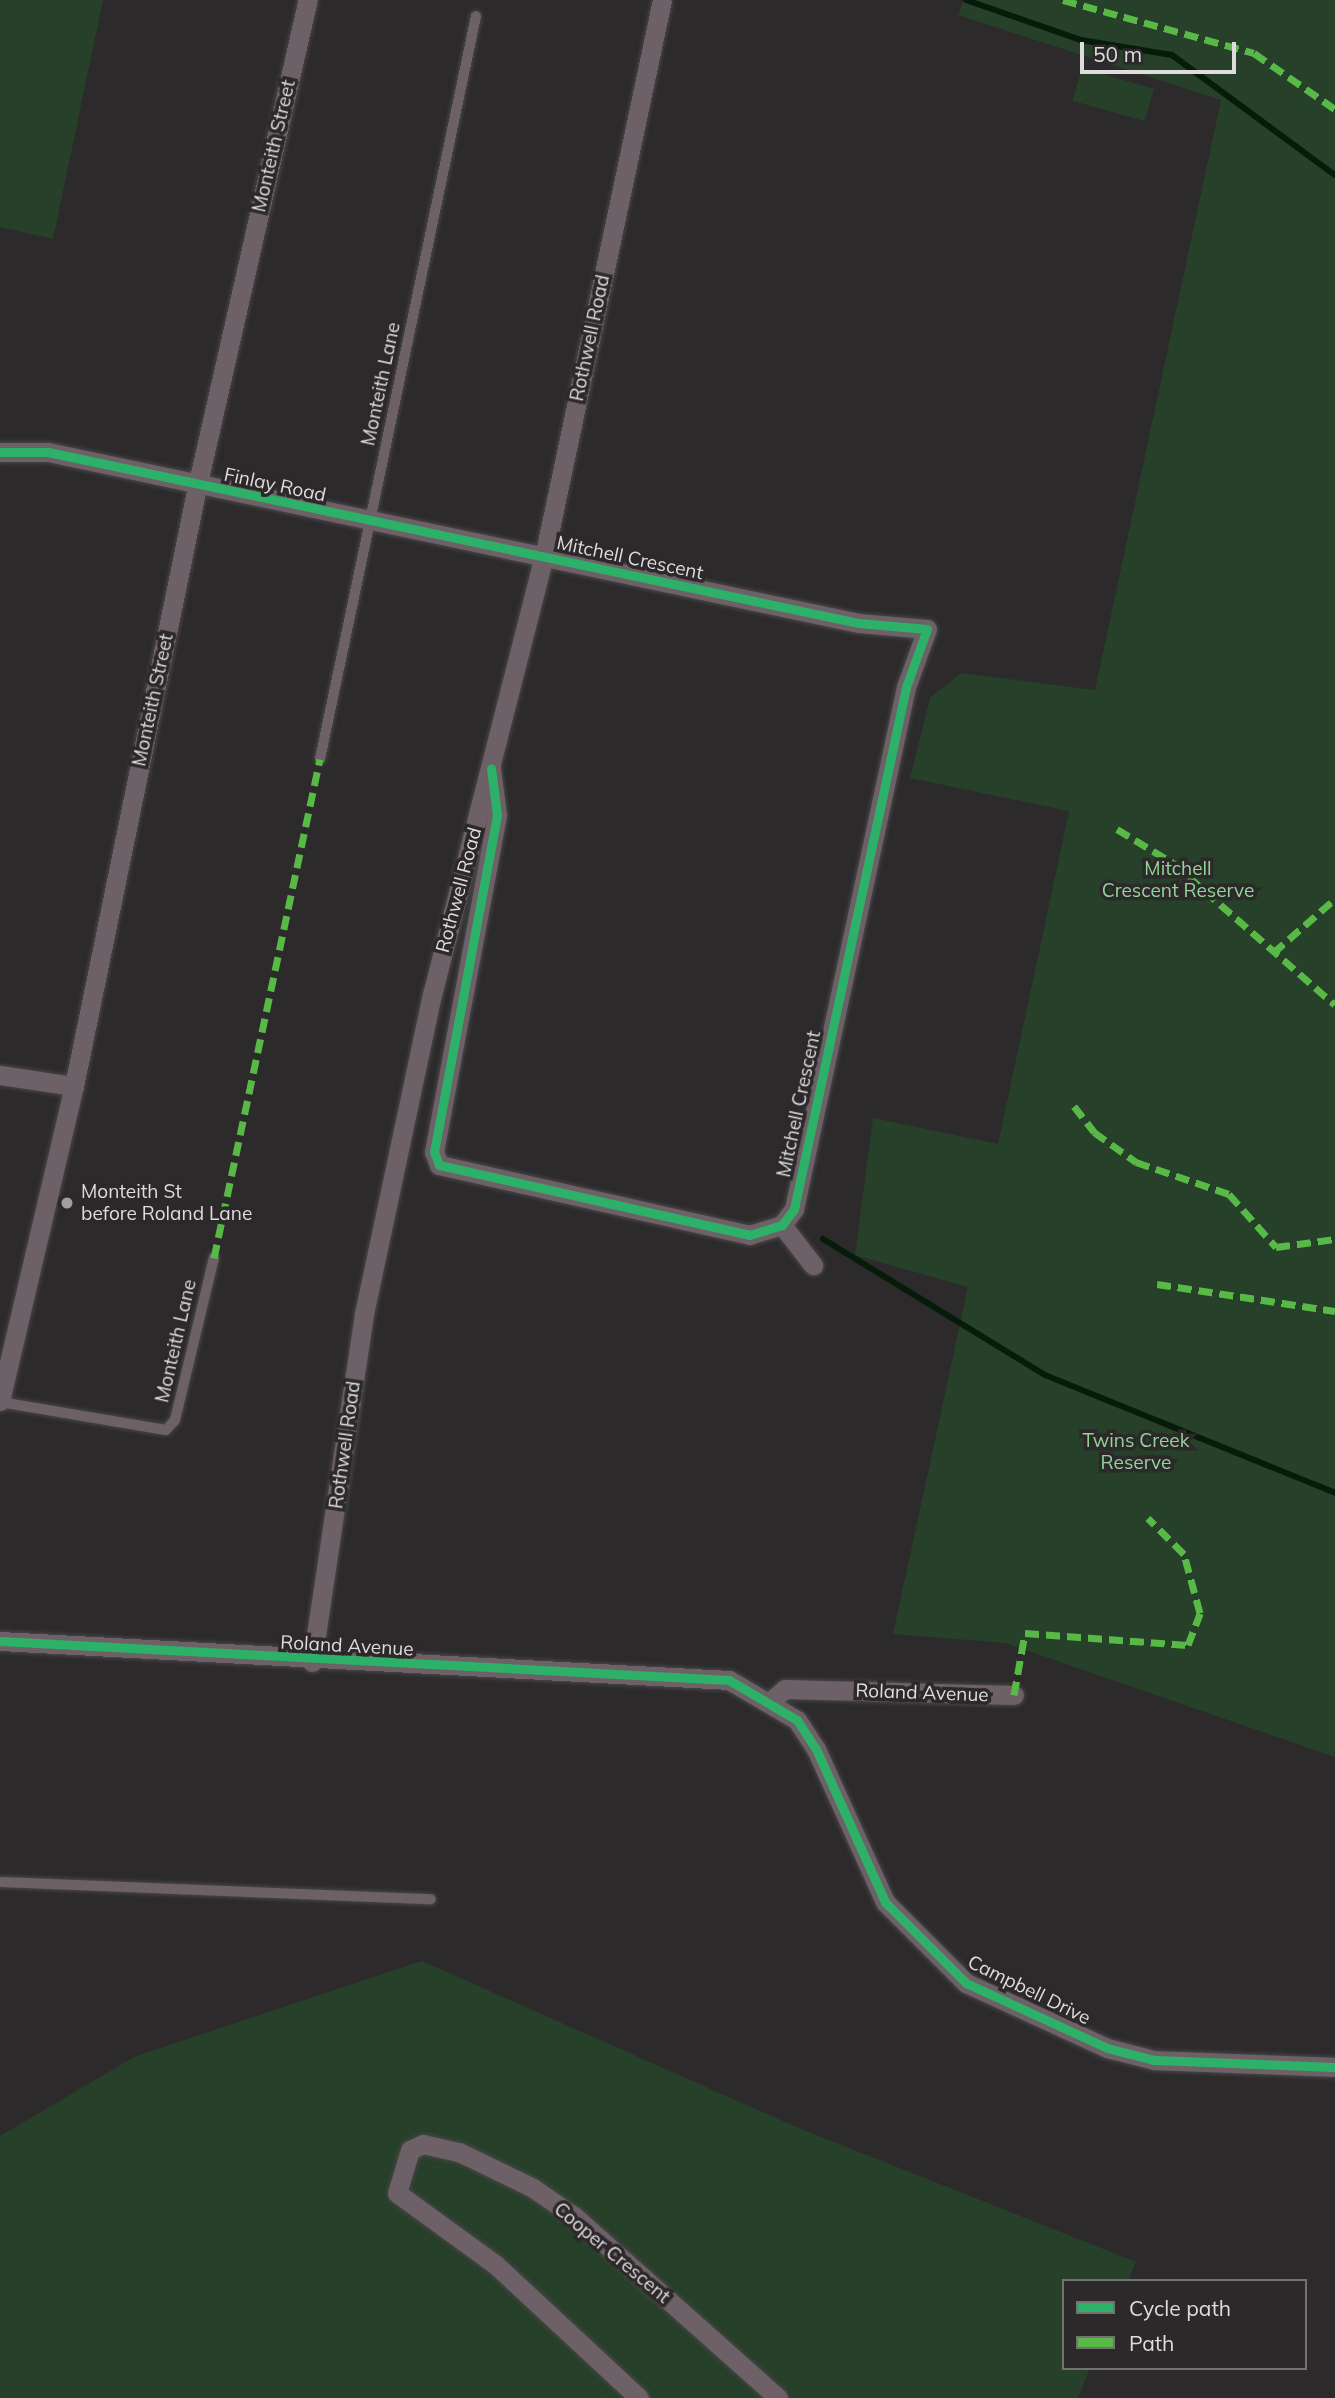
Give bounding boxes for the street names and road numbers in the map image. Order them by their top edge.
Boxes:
street label: Monteith Street [248,78,300,214]
street label: Rothwell Road [565,273,615,403]
street label: Monteith Lane [357,320,405,448]
street label: Finlay Road [222,463,328,507]
street label: Mitchell Crescent [555,531,705,585]
street label: Monteith Street [128,632,178,768]
street label: Rothwell Road [431,825,487,955]
street label: Mitchell Crescent [772,1029,826,1179]
street label: Monteith Lane [151,1277,201,1405]
street label: Rothwell Road [325,1380,365,1510]
street label: Roland Avenue [280,1631,414,1661]
street label: Roland Avenue [855,1679,989,1707]
street label: Campbell Drive [964,1950,1094,2030]
street label: Cooper Crescent [549,2198,675,2308]

